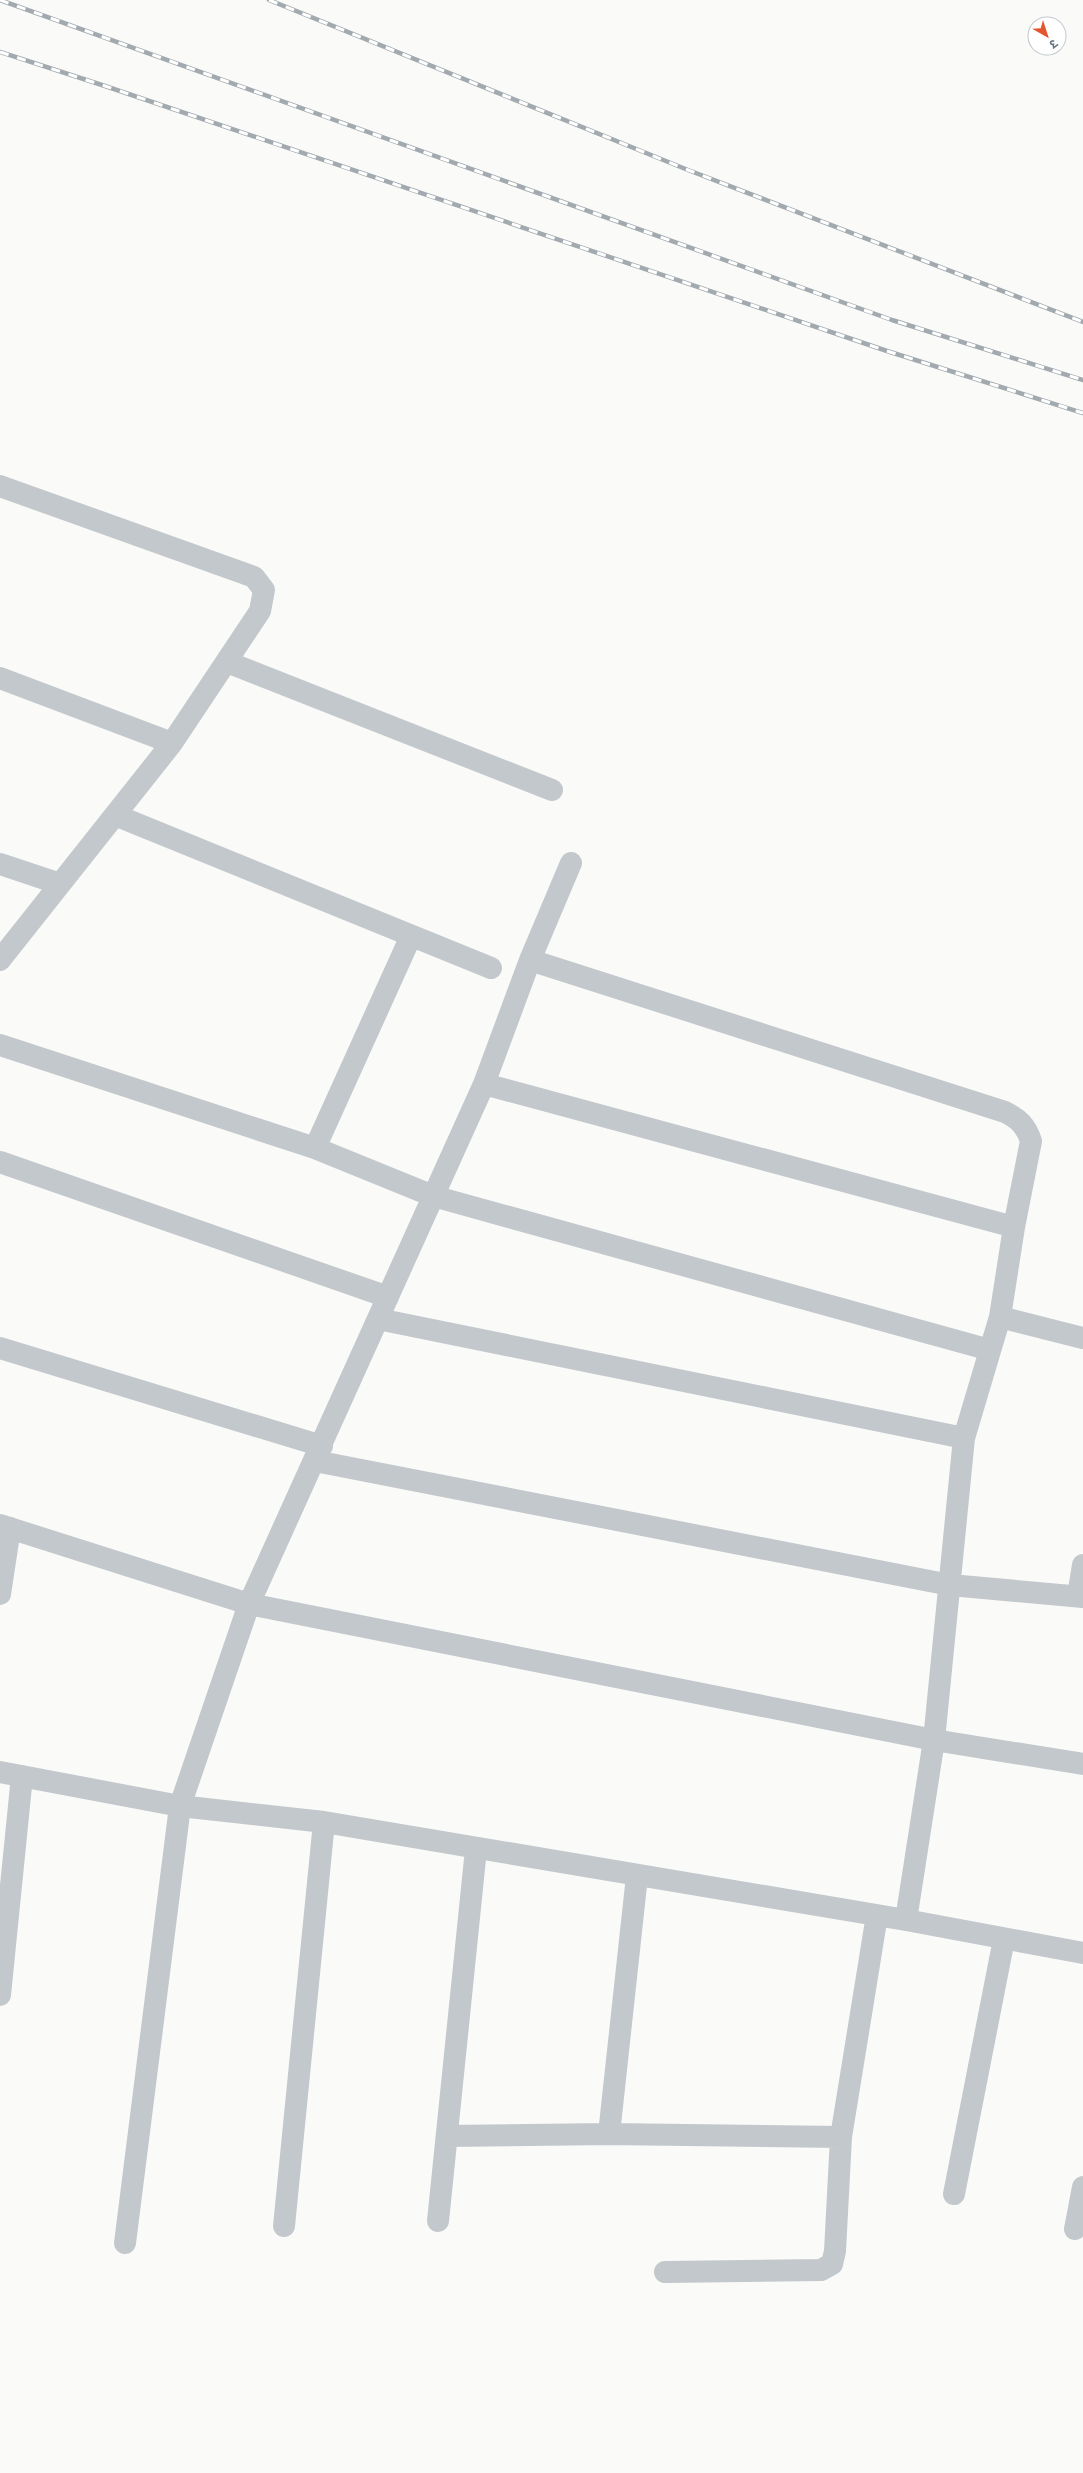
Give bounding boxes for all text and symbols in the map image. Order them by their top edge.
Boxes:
north arrow [1027,16,1067,56]
text: उ [1045,35,1062,52]

